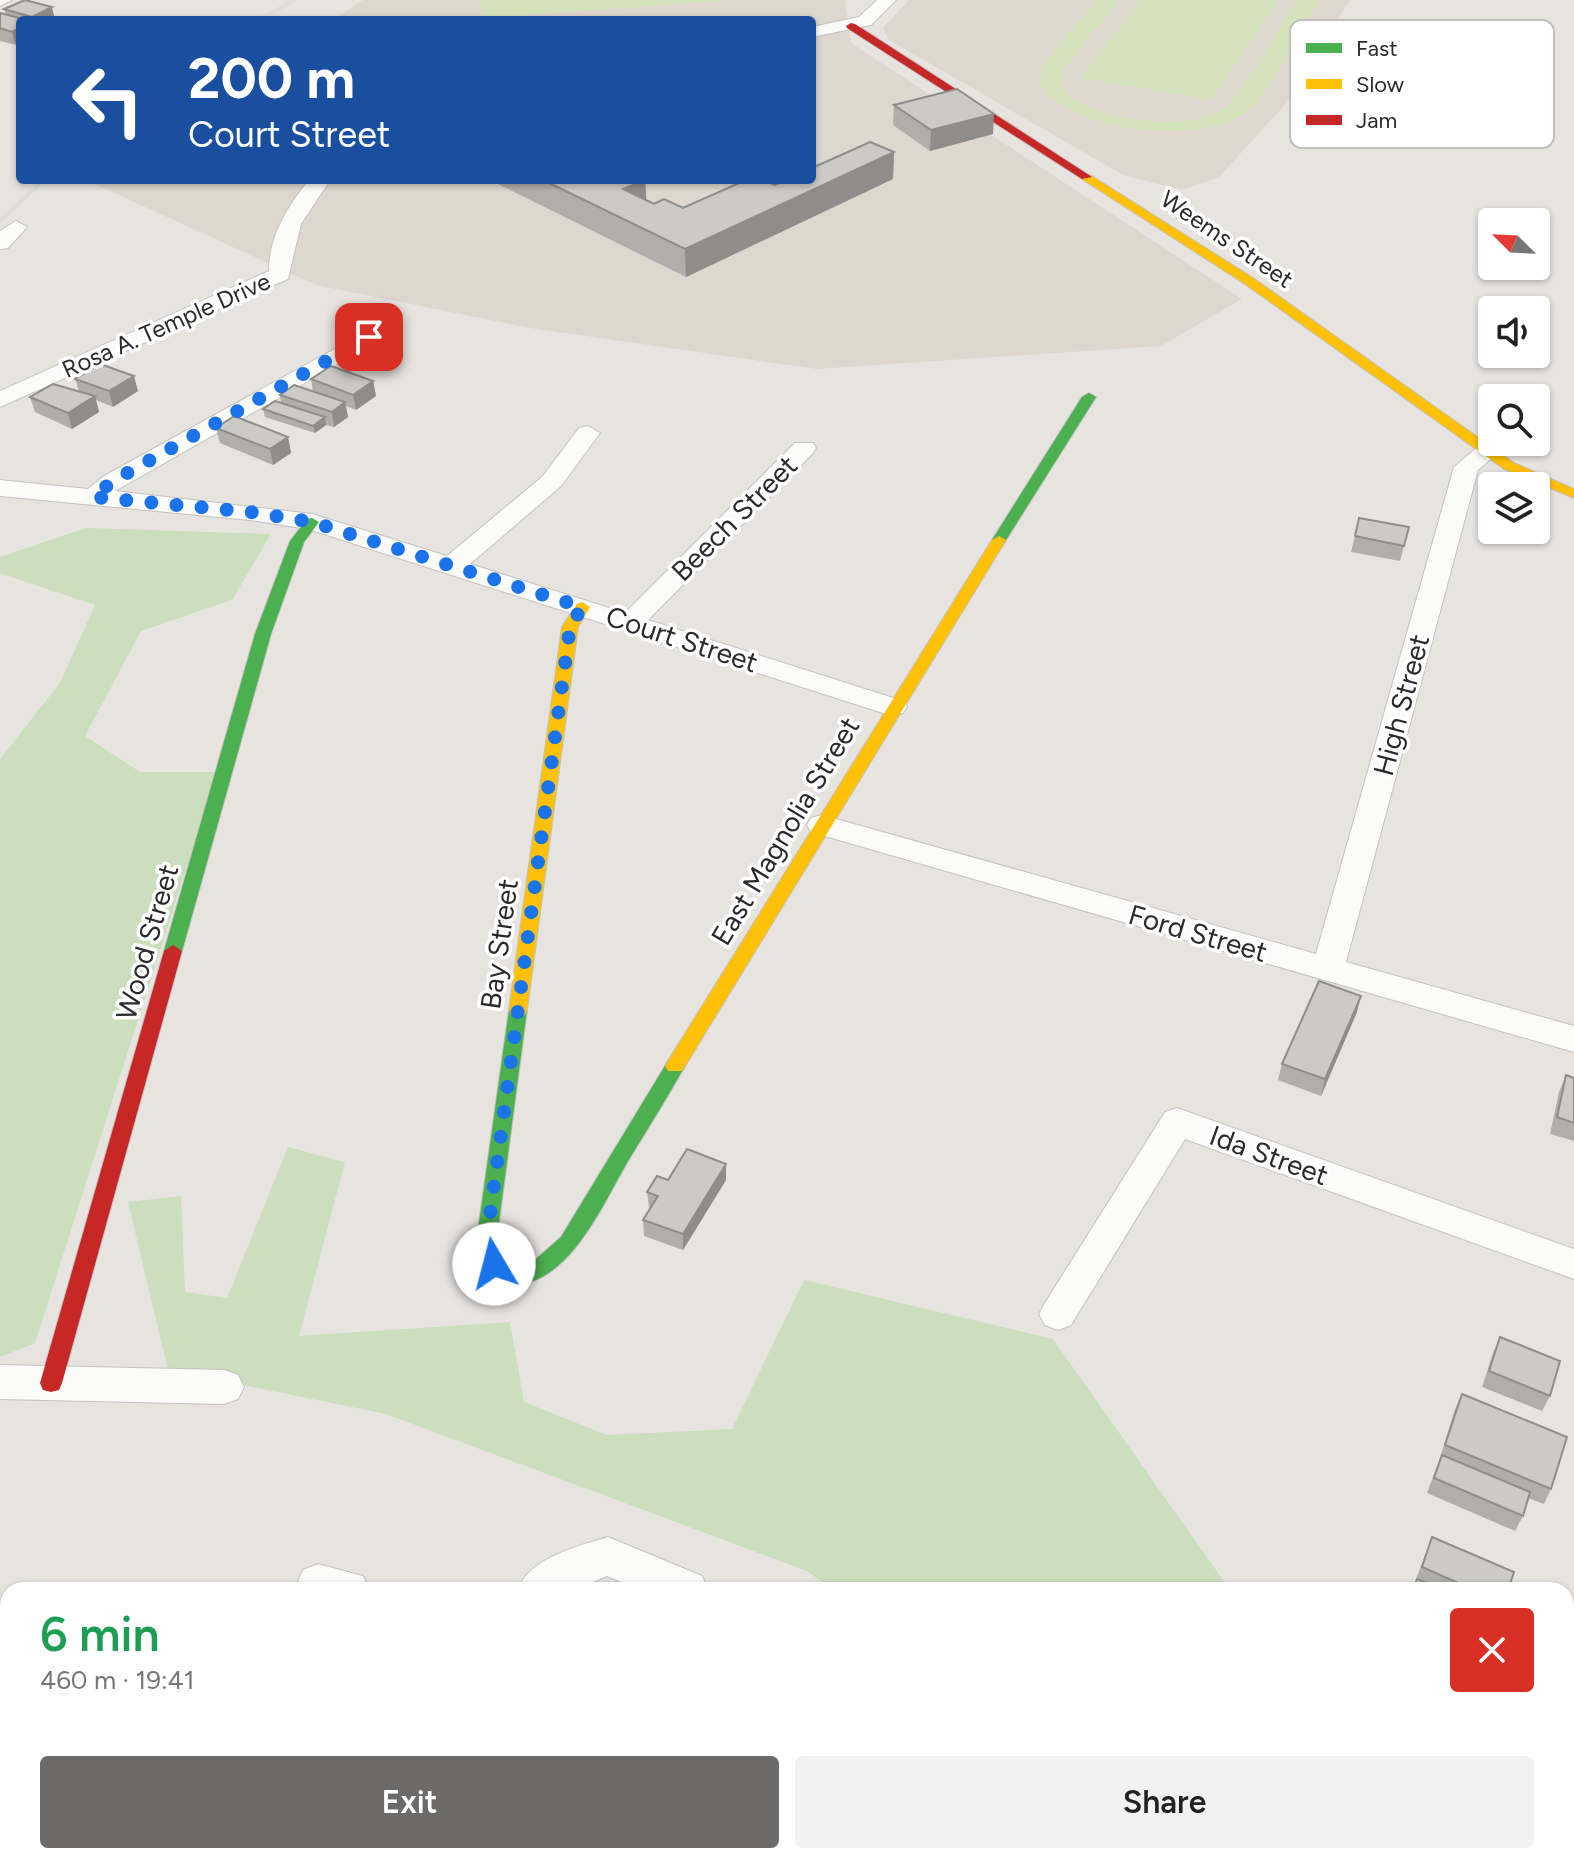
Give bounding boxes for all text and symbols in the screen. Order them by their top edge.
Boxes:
legend [1290,20,1554,148]
text: Fast [1356,35,1398,62]
text: 200 m [188,45,355,112]
icon: left [56,48,160,152]
text: Slow [1356,71,1405,98]
text: Jam [1356,107,1397,134]
text: Court Street [188,113,390,156]
street label: Weems Street [1155,184,1299,294]
north arrow [1478,208,1550,280]
map controls [1478,208,1550,544]
street label: Rosa A. Temple Drive [57,266,275,384]
button: sound [1478,296,1550,368]
pin [335,303,403,371]
icon: arrive [347,315,391,359]
button: search [1478,384,1550,456]
street label: Beech Street [664,448,804,588]
button: layers [1478,472,1550,544]
street label: Court Street [602,599,762,679]
street label: High Street [1366,631,1436,779]
street label: East Magnolia Street [703,711,867,951]
street label: Wood Street [109,860,185,1024]
street label: Bay Street [473,877,525,1011]
street label: Ford Street [1125,897,1271,969]
street label: Ida Street [1205,1118,1333,1192]
position arrow [452,1222,536,1306]
text: 6 min [40,1605,160,1663]
button: close [1450,1608,1534,1692]
text: 460 m · 19:41 [40,1664,194,1696]
button: Exit [40,1756,779,1848]
button: Share [795,1756,1534,1848]

